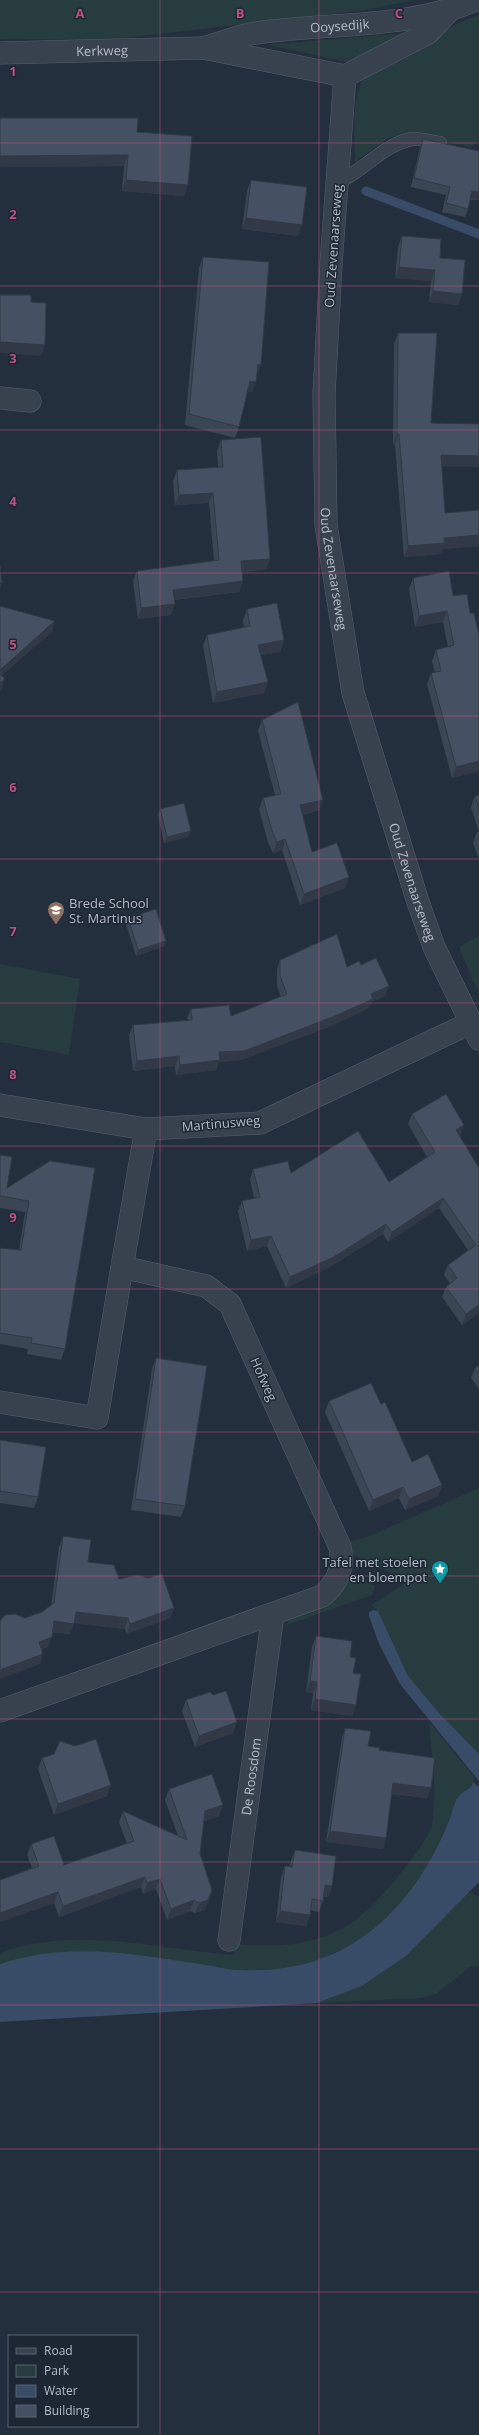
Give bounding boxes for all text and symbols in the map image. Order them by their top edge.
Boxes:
text: A [76,4,85,22]
text: B [236,4,245,22]
text: C [395,4,403,22]
street label: Ooysedijk [309,14,370,37]
street label: Kerkweg [76,41,128,60]
text: 1 [9,62,17,80]
street label: Oud Zevenaarseweg [320,184,346,308]
text: 2 [9,205,17,223]
text: 3 [9,349,17,367]
text: 4 [9,492,17,510]
street label: Oud Zevenaarseweg [317,507,352,631]
text: 5 [9,635,17,653]
text: 6 [9,778,17,796]
street label: Oud Zevenaarseweg [385,821,440,944]
place label: Brede School St. Martinus [69,894,149,927]
school or university icon: Brede School St. Martinus [46,900,66,925]
text: 7 [9,922,17,940]
text: 8 [9,1065,17,1083]
street label: Martinusweg [181,1111,261,1135]
text: 9 [9,1208,17,1226]
street label: Hofweg [246,1354,282,1404]
place label: Tafel met stoelen en bloempot [322,1553,427,1586]
place icon: Tafel met stoelen en bloempot [430,1559,450,1584]
street label: De Roosdom [237,1737,265,1816]
legend [8,2335,138,2427]
text: Road [44,2342,73,2359]
text: Park [44,2362,70,2379]
text: Water [44,2382,78,2399]
text: Building [44,2402,90,2419]

